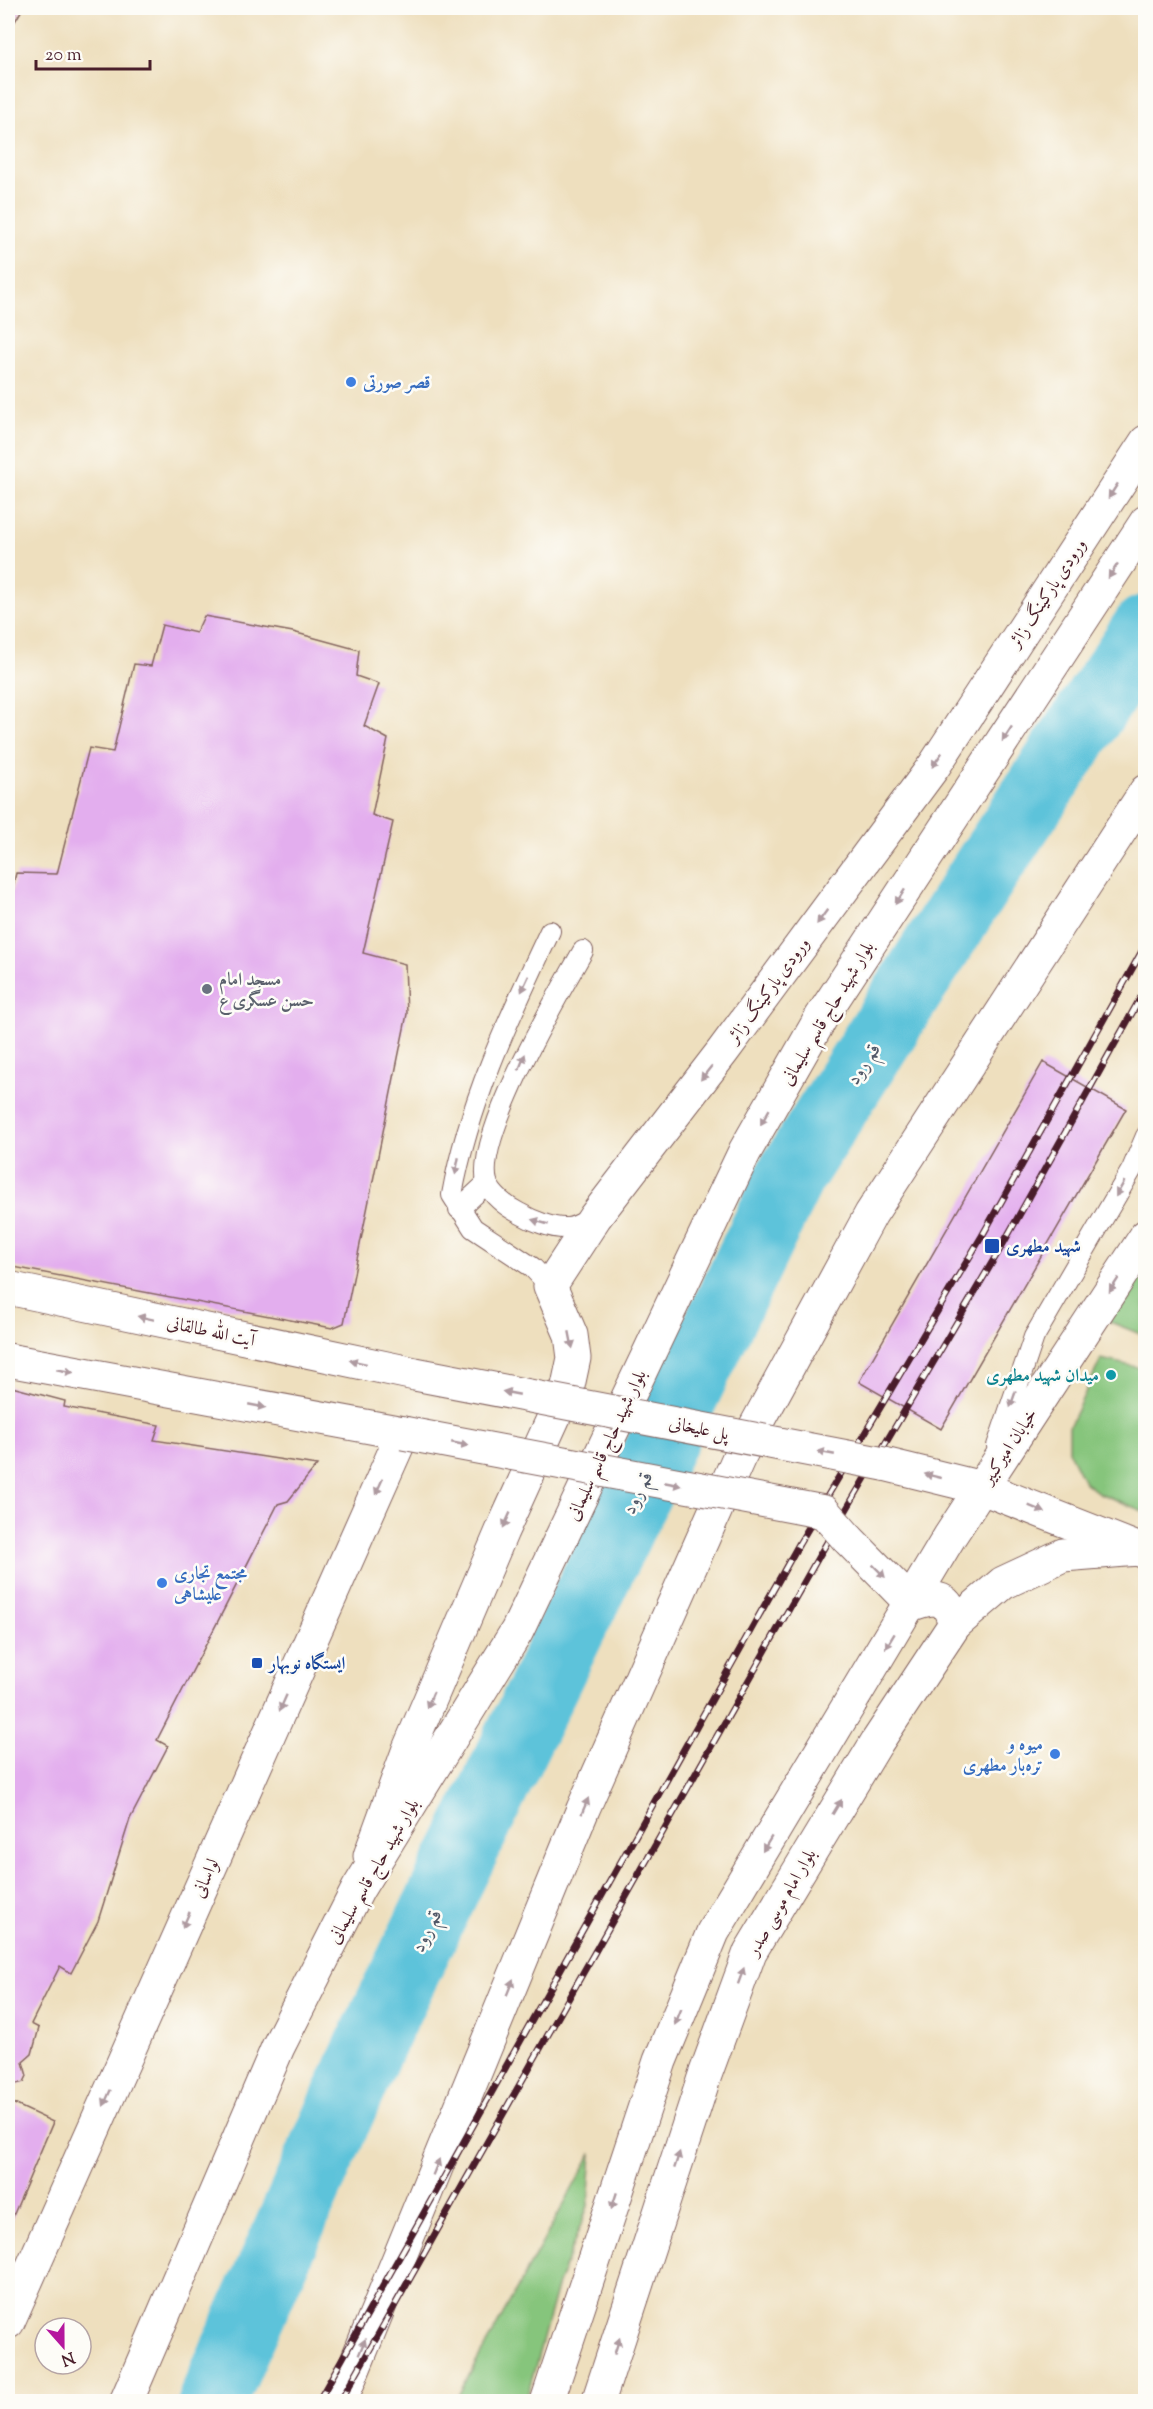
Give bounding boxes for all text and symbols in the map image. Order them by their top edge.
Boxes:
scale bar [36,33,150,71]
text: 20 m [45,43,82,69]
place label: قصر صورتی [362,371,430,397]
marker: قصر صورتی [344,375,358,389]
one-way arrow [1108,483,1119,499]
street label: ورودی پارکینگ زائر [1002,534,1094,656]
one-way arrow [1108,563,1119,579]
one-way arrow [1001,726,1012,742]
one-way arrow [932,751,943,768]
one-way arrow [895,889,906,905]
one-way arrow [816,908,828,924]
street label: ورودی پارکینگ زائر [720,932,817,1051]
street label: بلوار شهید حاج قاسم سلیمانی [775,937,885,1093]
place label: مسجد امام حسن عسگری ع [219,968,314,1015]
one-way arrow [520,975,530,993]
marker: مسجد امام حسن عسگری ع [200,982,214,996]
water label: قم رود [841,1037,891,1092]
one-way arrow [518,1053,527,1071]
one-way arrow [700,1066,712,1081]
one-way arrow [760,1109,770,1126]
one-way arrow [452,1157,461,1176]
one-way arrow [1115,1181,1125,1198]
one-way arrow [531,1217,549,1226]
place label: شهید مطهری [1006,1235,1081,1261]
marker: شهید مطهری [983,1237,1001,1255]
one-way arrow [1108,1277,1119,1293]
street label: آیت الله طالقانی [164,1308,260,1355]
one-way arrow [137,1312,156,1322]
one-way arrow [567,1331,576,1350]
one-way arrow [348,1357,367,1366]
place label: میدان شهید مطهری [986,1364,1099,1390]
street label: بلوار شهید حاج قاسم سلیمانی [561,1366,657,1527]
one-way arrow [56,1367,75,1376]
marker: میدان شهید مطهری [1104,1368,1118,1382]
one-way arrow [501,1388,520,1397]
one-way arrow [1007,1390,1017,1408]
one-way arrow [247,1402,266,1411]
street label: خیابان امیرکبیر [975,1404,1045,1492]
street label: پل علیخانی [666,1411,732,1449]
one-way arrow [451,1440,470,1449]
one-way arrow [817,1448,836,1457]
water label: قم رود [616,1466,664,1521]
one-way arrow [924,1470,942,1480]
one-way arrow [374,1478,384,1496]
one-way arrow [663,1480,682,1489]
one-way arrow [1028,1505,1046,1514]
one-way arrow [502,1512,511,1529]
place label: مجتمع تجاری علیشاهی [173,1562,248,1609]
one-way arrow [872,1563,886,1577]
marker: مجتمع تجاری علیشاهی [155,1576,169,1590]
one-way arrow [884,1633,895,1649]
place label: ایستگاه نوبهار [267,1651,346,1678]
marker: ایستگاه نوبهار [250,1656,264,1670]
one-way arrow [425,1691,434,1708]
one-way arrow [278,1695,287,1712]
place label: میوه و تره‌بار مطهری [963,1733,1043,1780]
marker: میوه و تره‌بار مطهری [1048,1747,1062,1761]
street label: بلوار شهید حاج قاسم سلیمانی [322,1794,430,1951]
one-way arrow [580,1798,589,1815]
one-way arrow [832,1798,842,1815]
one-way arrow [761,1836,772,1852]
street label: بلوار امام موسی صدر [740,1844,825,1964]
street label: لواسانی [187,1855,227,1903]
water label: قم رود [405,1904,453,1959]
one-way arrow [181,1911,191,1929]
one-way arrow [736,1967,746,1985]
one-way arrow [505,1977,515,1995]
one-way arrow [673,2008,683,2026]
one-way arrow [102,2089,111,2107]
one-way arrow [673,2151,682,2169]
one-way arrow [432,2158,441,2176]
one-way arrow [608,2192,618,2210]
north arrow [33,2316,93,2376]
one-way arrow [612,2337,622,2355]
one-way arrow [357,2338,367,2356]
text: N [57,2345,78,2371]

